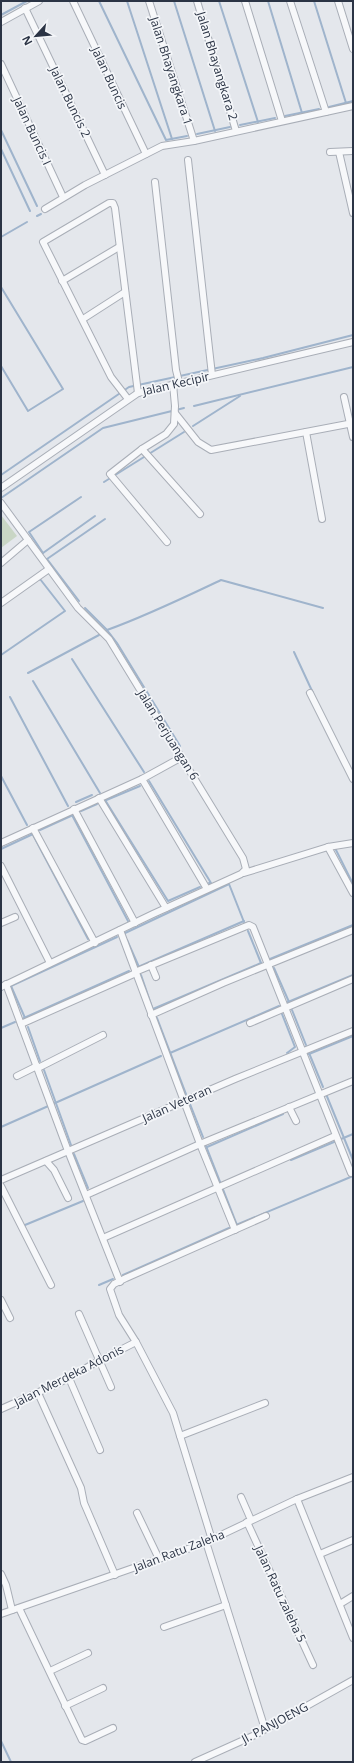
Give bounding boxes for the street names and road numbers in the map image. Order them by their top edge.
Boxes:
street label: Jalan Bhayangkara 2 [193,8,242,122]
street label: Jalan Bhayangkara 1 [146,14,197,127]
street label: Jalan Buncis [87,43,131,112]
street label: Jalan Buncis 2 [45,63,95,140]
street label: Jalan Buncis I [9,93,56,168]
street label: Jalan Kecipir [140,368,211,400]
street label: Jalan Perjuangan 6 [133,685,203,783]
street label: Jalan Veteran [139,1081,214,1127]
street label: Jalan Merdeka Adonis [10,1340,127,1411]
street label: Jalan Ratu Zaleha [130,1525,227,1576]
street label: Jalan Ratu zaleha 5 [250,1542,310,1645]
street label: Jl. PANJOENG [238,1698,311,1748]

